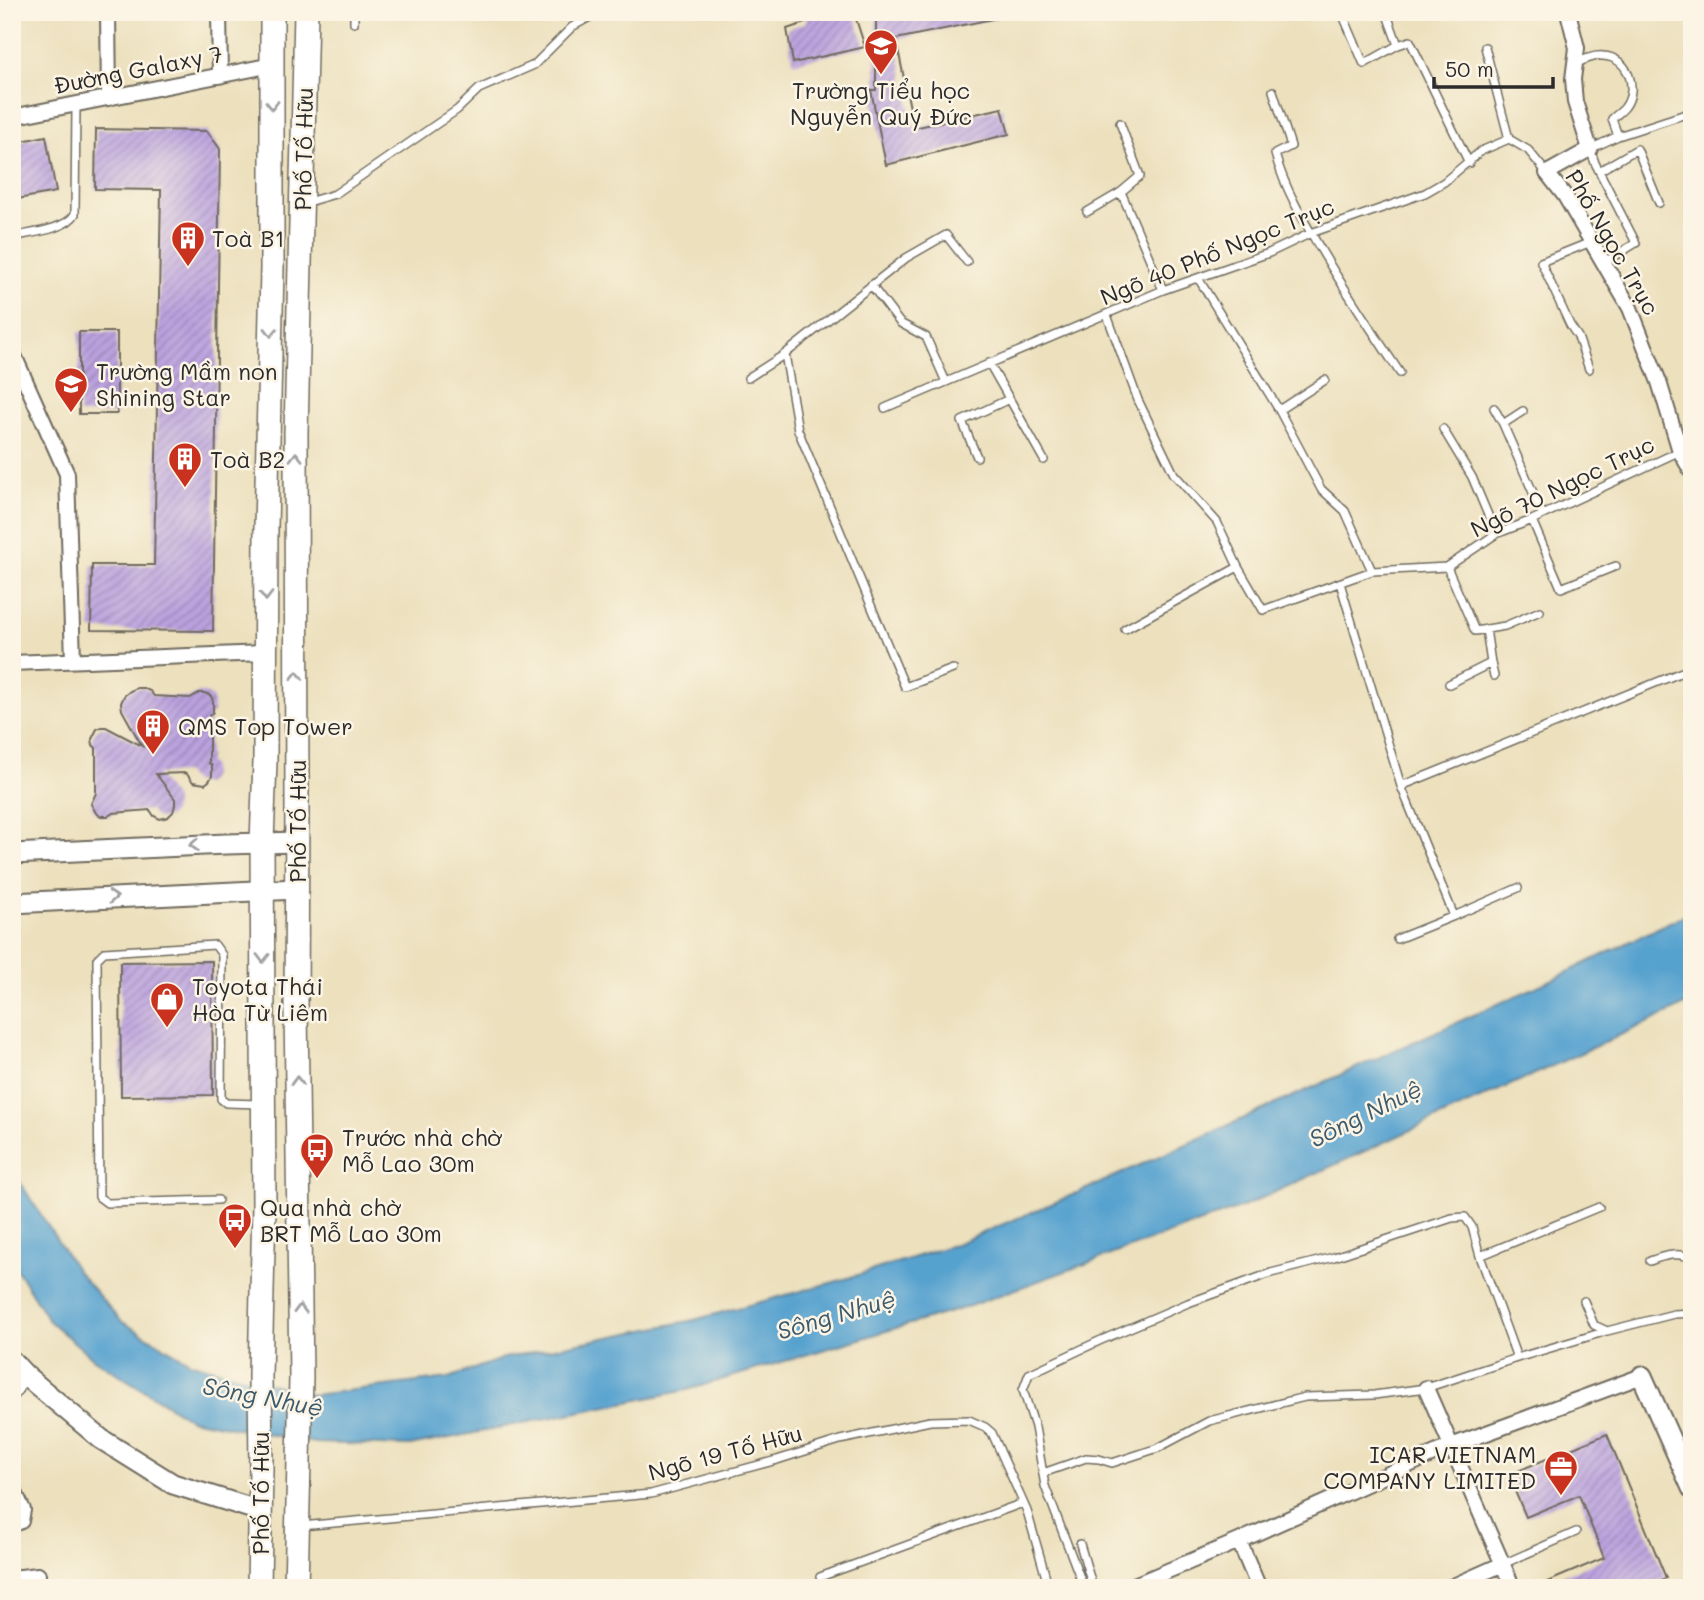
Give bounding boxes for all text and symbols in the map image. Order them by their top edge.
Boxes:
school or university icon: Trường Tiểu học Nguyễn Quý Đức [862,27,900,76]
street label: Đường Galaxy 7 [51,38,225,100]
scale bar [1434,46,1554,90]
text: 50 m [1445,55,1494,82]
place label: Trường Tiểu học Nguyễn Quý Đức [790,75,972,131]
street label: Phố Tố Hữu [287,87,319,211]
one-way arrow [264,100,280,111]
street label: Phố Ngọc Trục [1559,164,1667,320]
street label: Ngõ 40 Phố Ngọc Trục [1096,190,1338,312]
building icon: Toà B1 [169,219,207,268]
place label: Toà B1 [212,223,285,253]
one-way arrow [263,328,279,338]
place label: Trường Mầm non Shining Star [96,356,278,412]
school or university icon: Trường Mầm non Shining Star [52,365,90,414]
street label: Ngõ 70 Ngọc Trục [1465,428,1659,544]
building icon: Toà B2 [166,440,204,489]
place label: Toà B2 [210,444,285,474]
one-way arrow [288,451,304,462]
one-way arrow [258,591,274,602]
one-way arrow [289,670,305,681]
building icon: QMS Top Tower [134,707,172,756]
place label: QMS Top Tower [178,711,353,741]
street label: Phố Tố Hữu [282,759,312,883]
one-way arrow [188,838,199,853]
one-way arrow [108,890,119,905]
one-way arrow [255,953,271,964]
place label: Toyota Thái Hòa Từ Liêm [192,971,328,1027]
shop icon: Toyota Thái Hòa Từ Liêm [148,980,186,1029]
water label: Sông Nhuệ [1303,1072,1427,1154]
one-way arrow [289,1076,305,1086]
place label: Trước nhà chờ Mỗ Lao 30m [342,1122,502,1178]
bus stop icon: Trước nhà chờ Mỗ Lao 30m [298,1131,336,1180]
place label: Qua nhà chờ BRT Mỗ Lao 30m [260,1192,442,1248]
bus stop icon: Qua nhà chờ BRT Mỗ Lao 30m [216,1201,254,1250]
water label: Sông Nhuệ [773,1282,899,1346]
one-way arrow [292,1303,308,1313]
water label: Sông Nhuệ [200,1369,326,1423]
street label: Ngõ 19 Tố Hữu [645,1417,805,1487]
street label: Phố Tố Hữu [245,1431,275,1555]
place label: ICAR VIETNAM COMPANY LIMITED [1323,1439,1536,1495]
office icon: ICAR VIETNAM COMPANY LIMITED [1542,1448,1580,1497]

